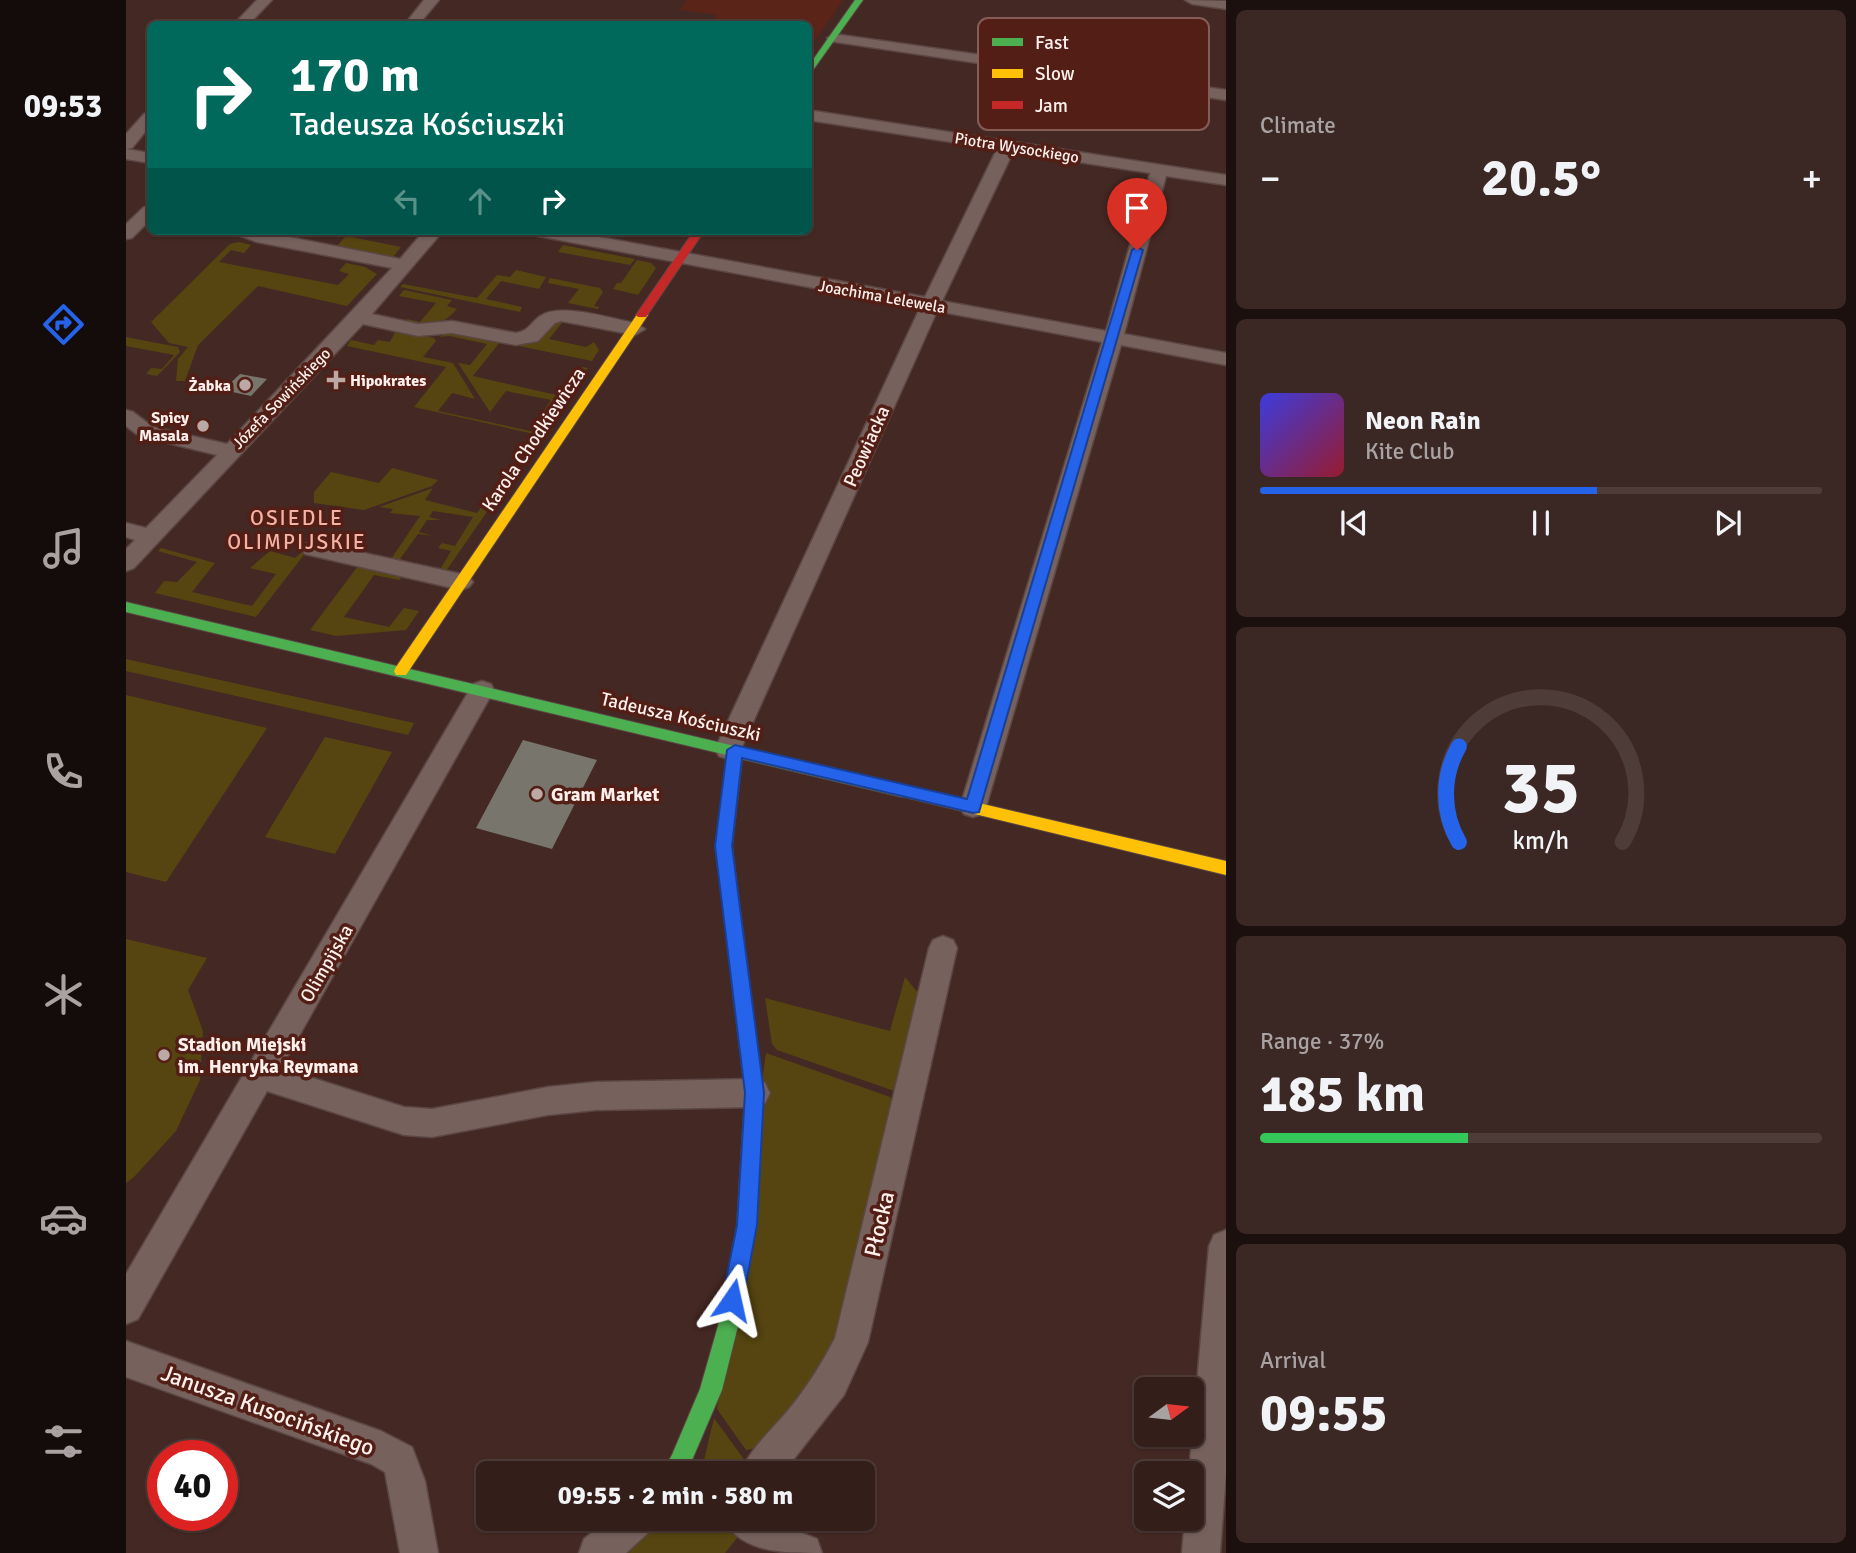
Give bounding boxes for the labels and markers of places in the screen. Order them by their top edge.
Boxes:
pin [1107,178,1167,250]
place label: Hipokrates [350,371,426,391]
marker: Hipokrates [328,372,344,388]
place label: Żabka [189,376,231,396]
marker: Żabka [237,377,253,393]
place label: Spicy Masala [139,408,189,446]
marker: Spicy Masala [195,418,211,434]
place label: Gram Market [551,783,659,807]
marker: Gram Market [529,786,545,802]
place label: Stadion Miejski im. Henryka Reymana [178,1033,359,1079]
marker: Stadion Miejski im. Henryka Reymana [156,1047,172,1063]

